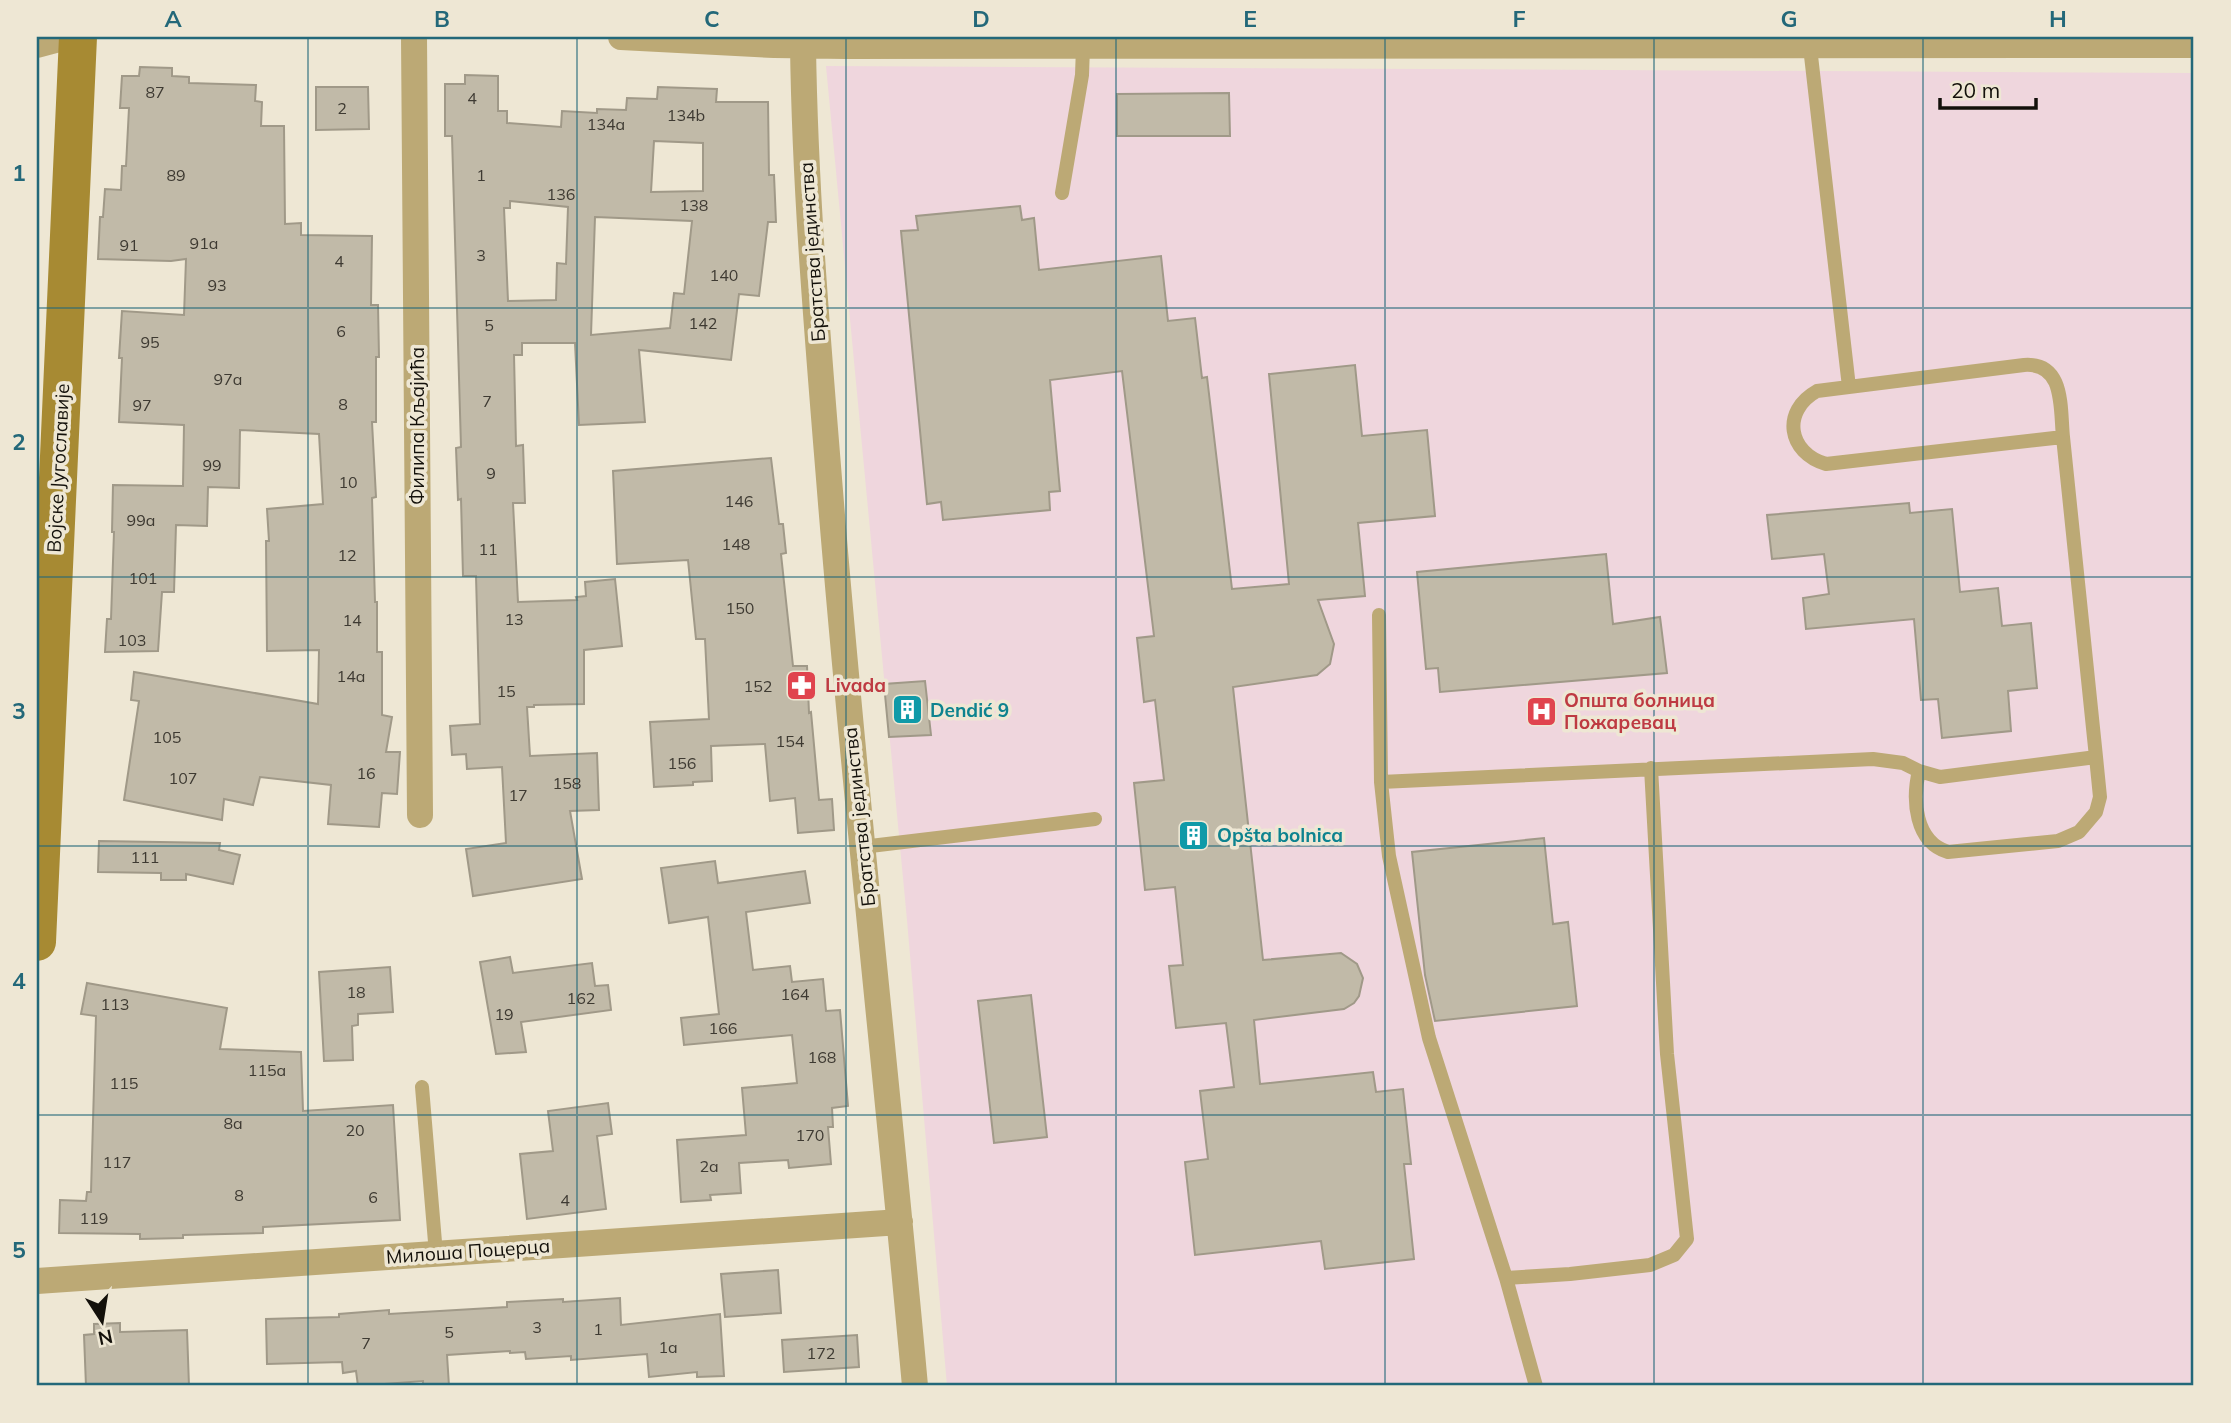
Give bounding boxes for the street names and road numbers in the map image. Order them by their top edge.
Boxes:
street label: Братства јединства [794,161,830,343]
street label: Филипа Кљајића [405,347,429,505]
street label: Војске Југославије [42,383,74,553]
street label: Братства јединства [838,726,880,908]
street label: Милоша Поцерца [385,1233,551,1269]

